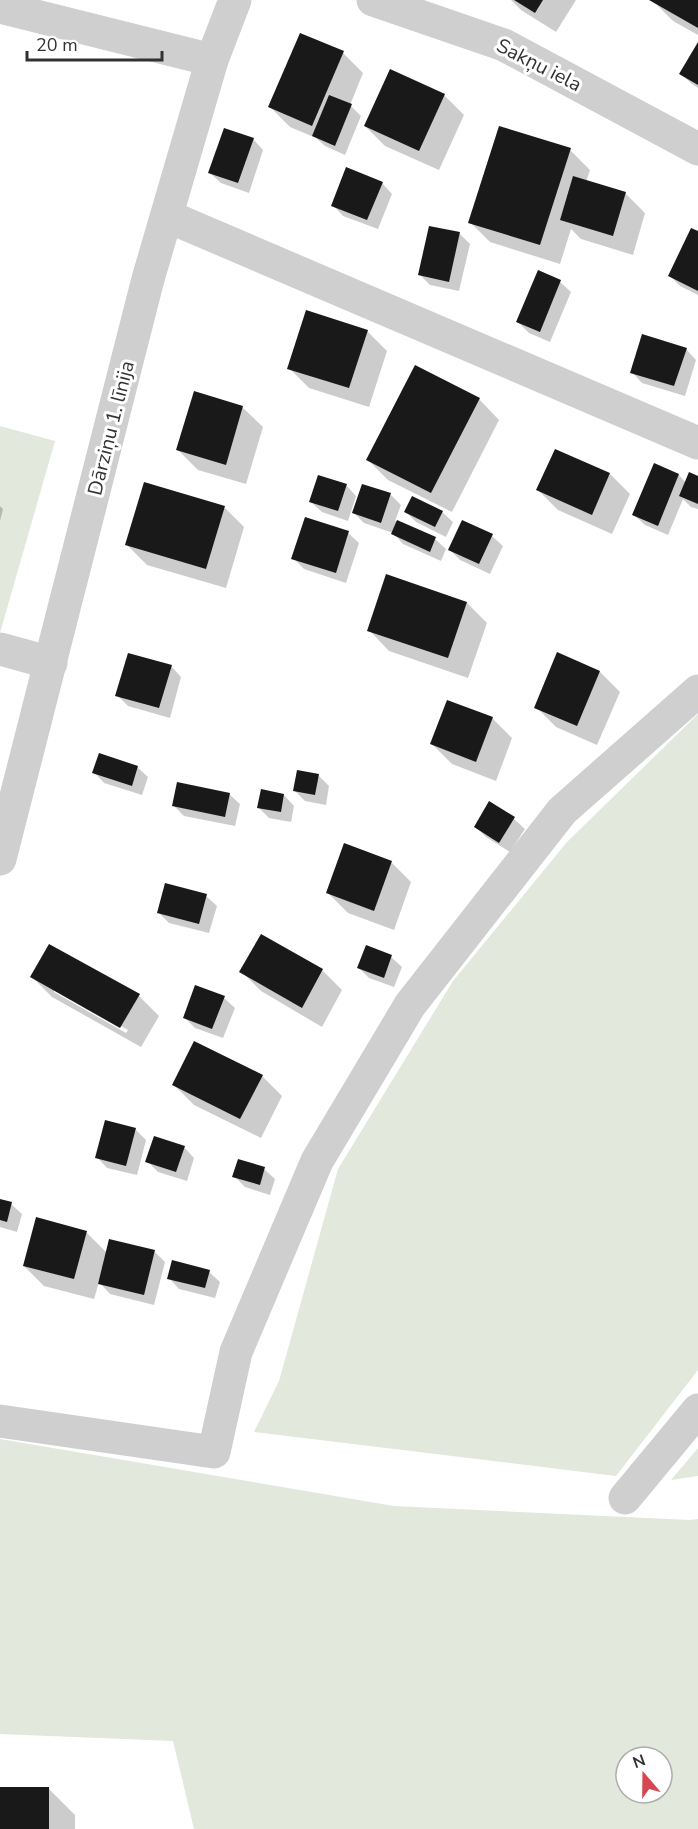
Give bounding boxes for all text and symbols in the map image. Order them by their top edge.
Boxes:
scale bar [27,24,162,62]
street label: Sakņu iela [492,32,586,98]
text: 20 m [36,33,78,57]
street label: Dārziņu 1. līnija [81,358,141,498]
north arrow [614,1745,674,1805]
text: N [630,1749,649,1774]

